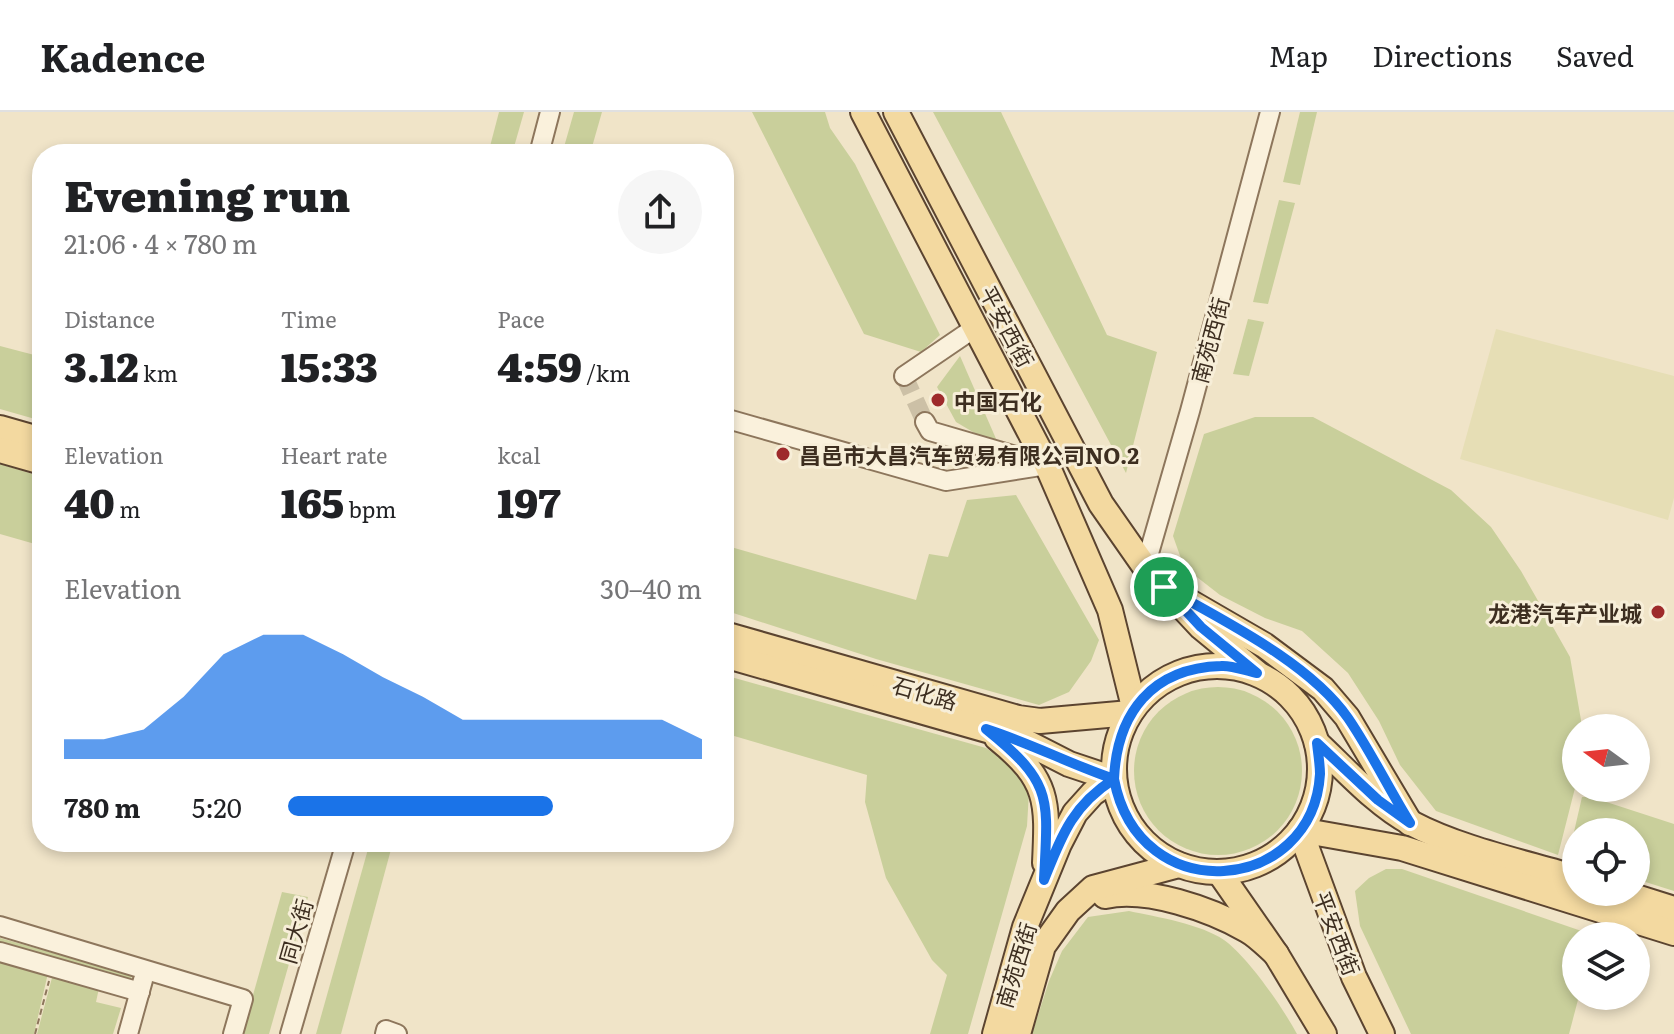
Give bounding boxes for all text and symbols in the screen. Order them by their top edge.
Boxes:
text: Kadence [40,27,206,84]
text: Map [1269,34,1328,76]
text: Directions [1372,34,1512,76]
text: Saved [1556,34,1634,76]
text: Evening run [64,160,350,226]
button: share [618,170,702,254]
text: 21:06 · 4 × 780 m [64,223,257,262]
street label: 平安西街 [973,279,1043,373]
street label: 南苑西街 [1182,293,1236,387]
text: Distance [64,302,155,335]
text: Time [281,302,337,335]
text: Pace [497,302,545,335]
text: 3.12 [64,335,139,394]
text: 15:33 [281,335,378,394]
text: 4:59 [497,335,582,394]
text: km [139,356,178,389]
text: /km [582,356,630,389]
place label: 中国石化 [954,384,1042,417]
marker: 中国石化 [929,391,947,409]
text: Elevation [64,438,163,471]
text: Heart rate [281,438,387,471]
text: kcal [497,438,541,471]
place label: 昌邑市大昌汽车贸易有限公司NO.2 [799,438,1139,471]
marker: 昌邑市大昌汽车贸易有限公司NO.2 [774,445,792,463]
text: 40 [64,471,115,530]
text: 165 [281,471,344,530]
text: 197 [497,471,561,530]
text: m [115,492,141,525]
text: bpm [344,492,396,525]
pin [1130,553,1198,621]
icon: arrive [1142,565,1186,609]
text: Elevation [64,568,182,607]
text: 30–40 m [600,568,702,607]
place label: 龙港汽车产业城 [1488,596,1642,629]
marker: 龙港汽车产业城 [1649,603,1667,621]
street label: 石化路 [889,667,961,717]
north arrow [1562,714,1650,802]
map controls [1562,714,1650,1010]
text: 780 m [64,787,141,826]
text: 5:20 [192,787,242,826]
button: locate [1562,818,1650,906]
street label: 平安西街 [1307,886,1369,980]
street label: 同大街 [270,895,320,967]
street label: 南苑西街 [986,918,1044,1012]
button: layers [1562,922,1650,1010]

